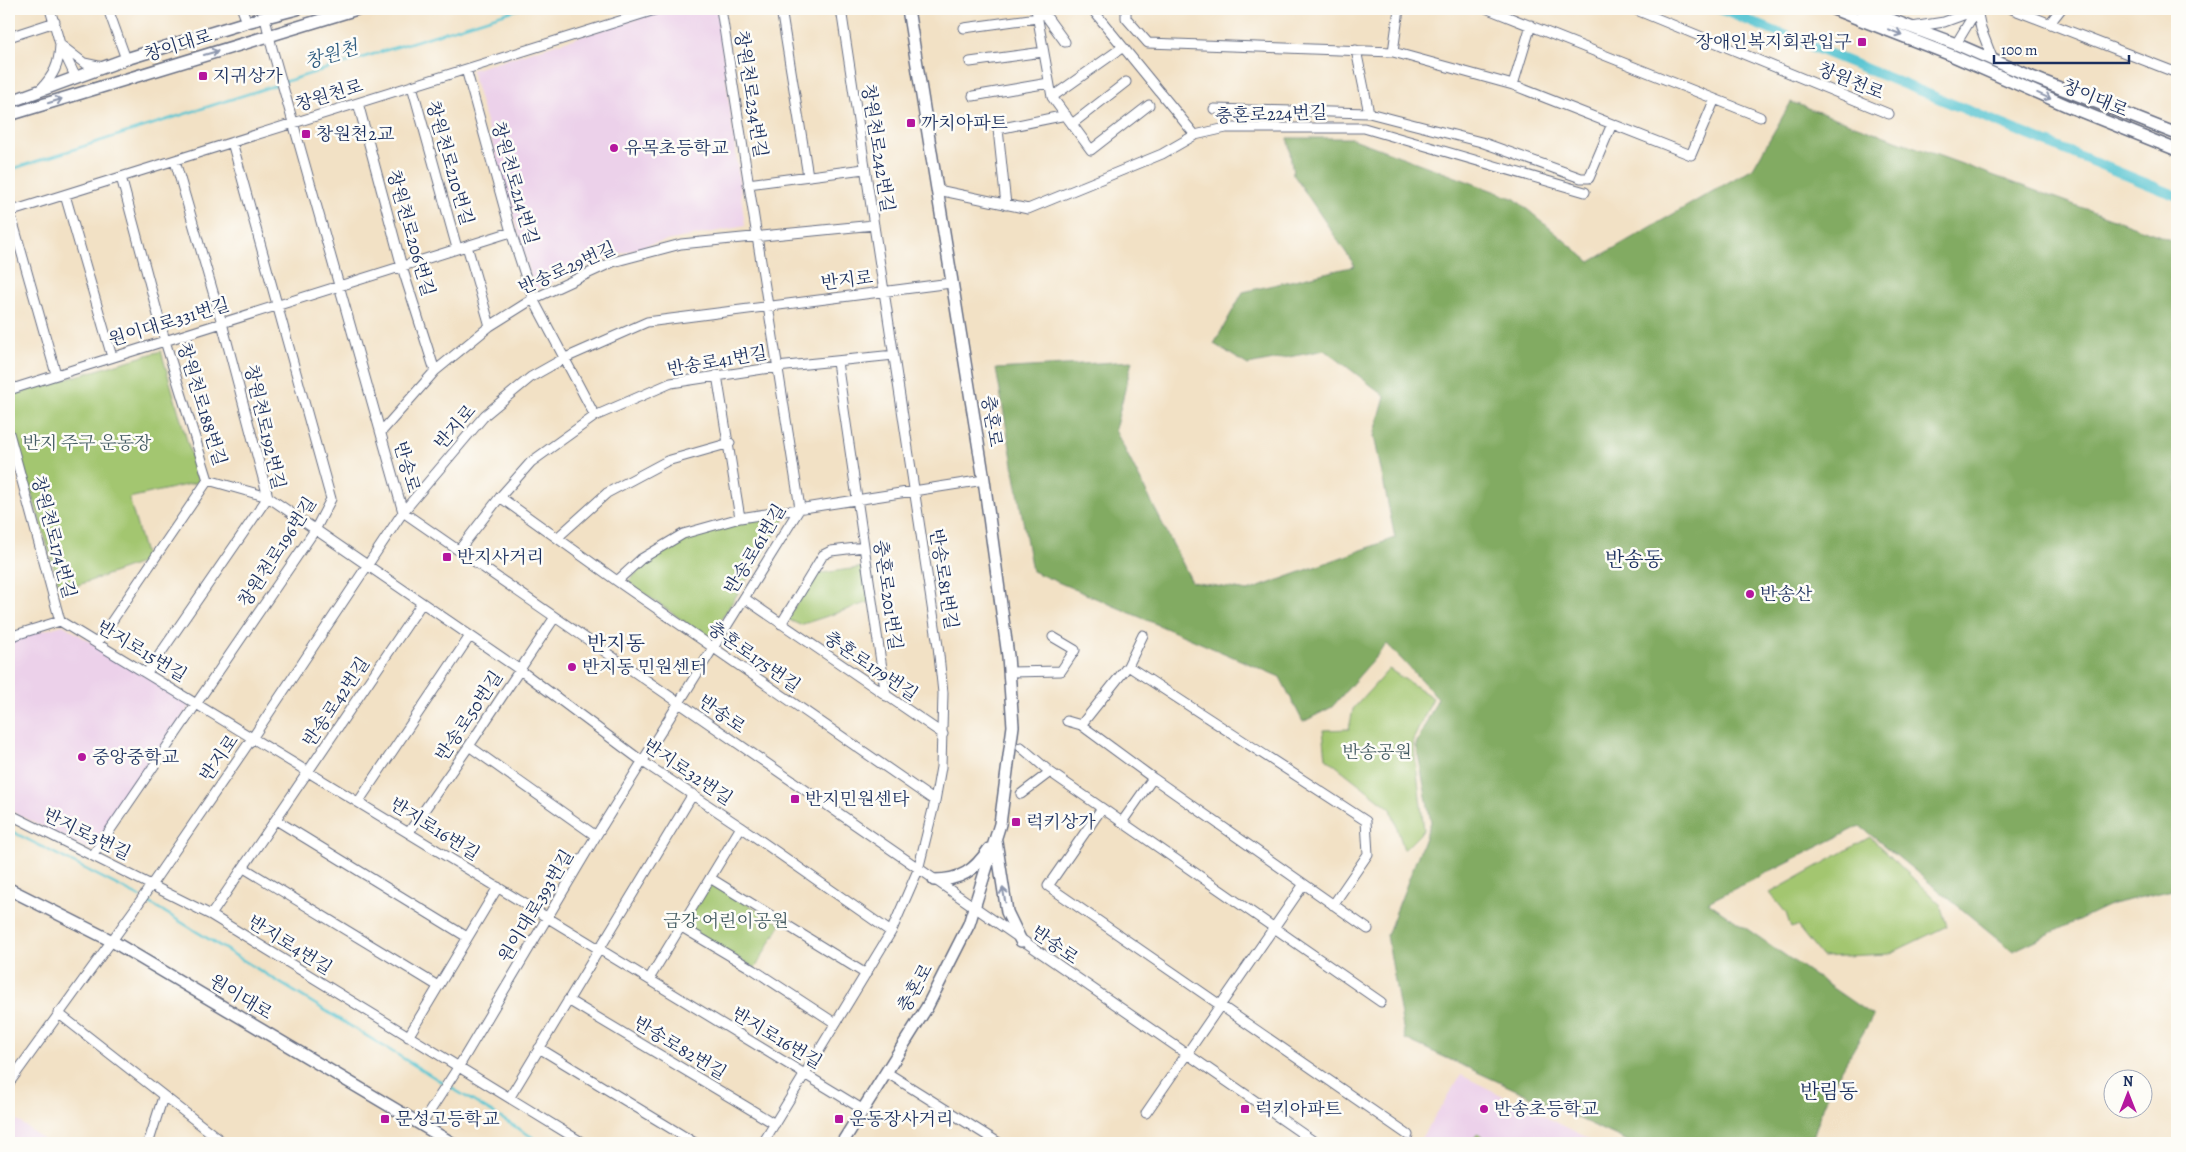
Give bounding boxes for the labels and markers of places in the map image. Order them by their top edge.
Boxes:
place label: 장애인복지회관입구 [1696,30,1852,54]
marker: 장애인복지회관입구 [1856,36,1868,48]
place label: 지귀상가 [213,64,283,88]
marker: 지귀상가 [197,70,209,82]
place label: 까치아파트 [921,111,1009,135]
marker: 까치아파트 [905,117,917,129]
place label: 창원천2교 [316,122,395,146]
marker: 창원천2교 [300,128,312,140]
place label: 유목초등학교 [624,136,729,160]
marker: 유목초등학교 [608,142,620,154]
place label: 반지사거리 [457,545,544,569]
marker: 반지사거리 [441,551,453,563]
place label: 반송산 [1760,582,1813,606]
marker: 반송산 [1744,588,1756,600]
place label: 반지동 민원센터 [582,655,707,679]
marker: 반지동 민원센터 [566,661,578,673]
place label: 중앙중학교 [92,745,180,769]
marker: 중앙중학교 [76,751,88,763]
place label: 반지민원센타 [805,787,910,811]
marker: 반지민원센타 [789,793,801,805]
place label: 럭키상가 [1026,810,1096,834]
marker: 럭키상가 [1010,816,1022,828]
place label: 럭키아파트 [1255,1097,1343,1121]
place label: 반송초등학교 [1494,1097,1599,1121]
marker: 럭키아파트 [1239,1103,1251,1115]
marker: 반송초등학교 [1478,1103,1490,1115]
place label: 문성고등학교 [395,1107,500,1131]
place label: 운동장사거리 [849,1107,953,1131]
marker: 문성고등학교 [379,1113,391,1125]
marker: 운동장사거리 [833,1113,845,1125]

